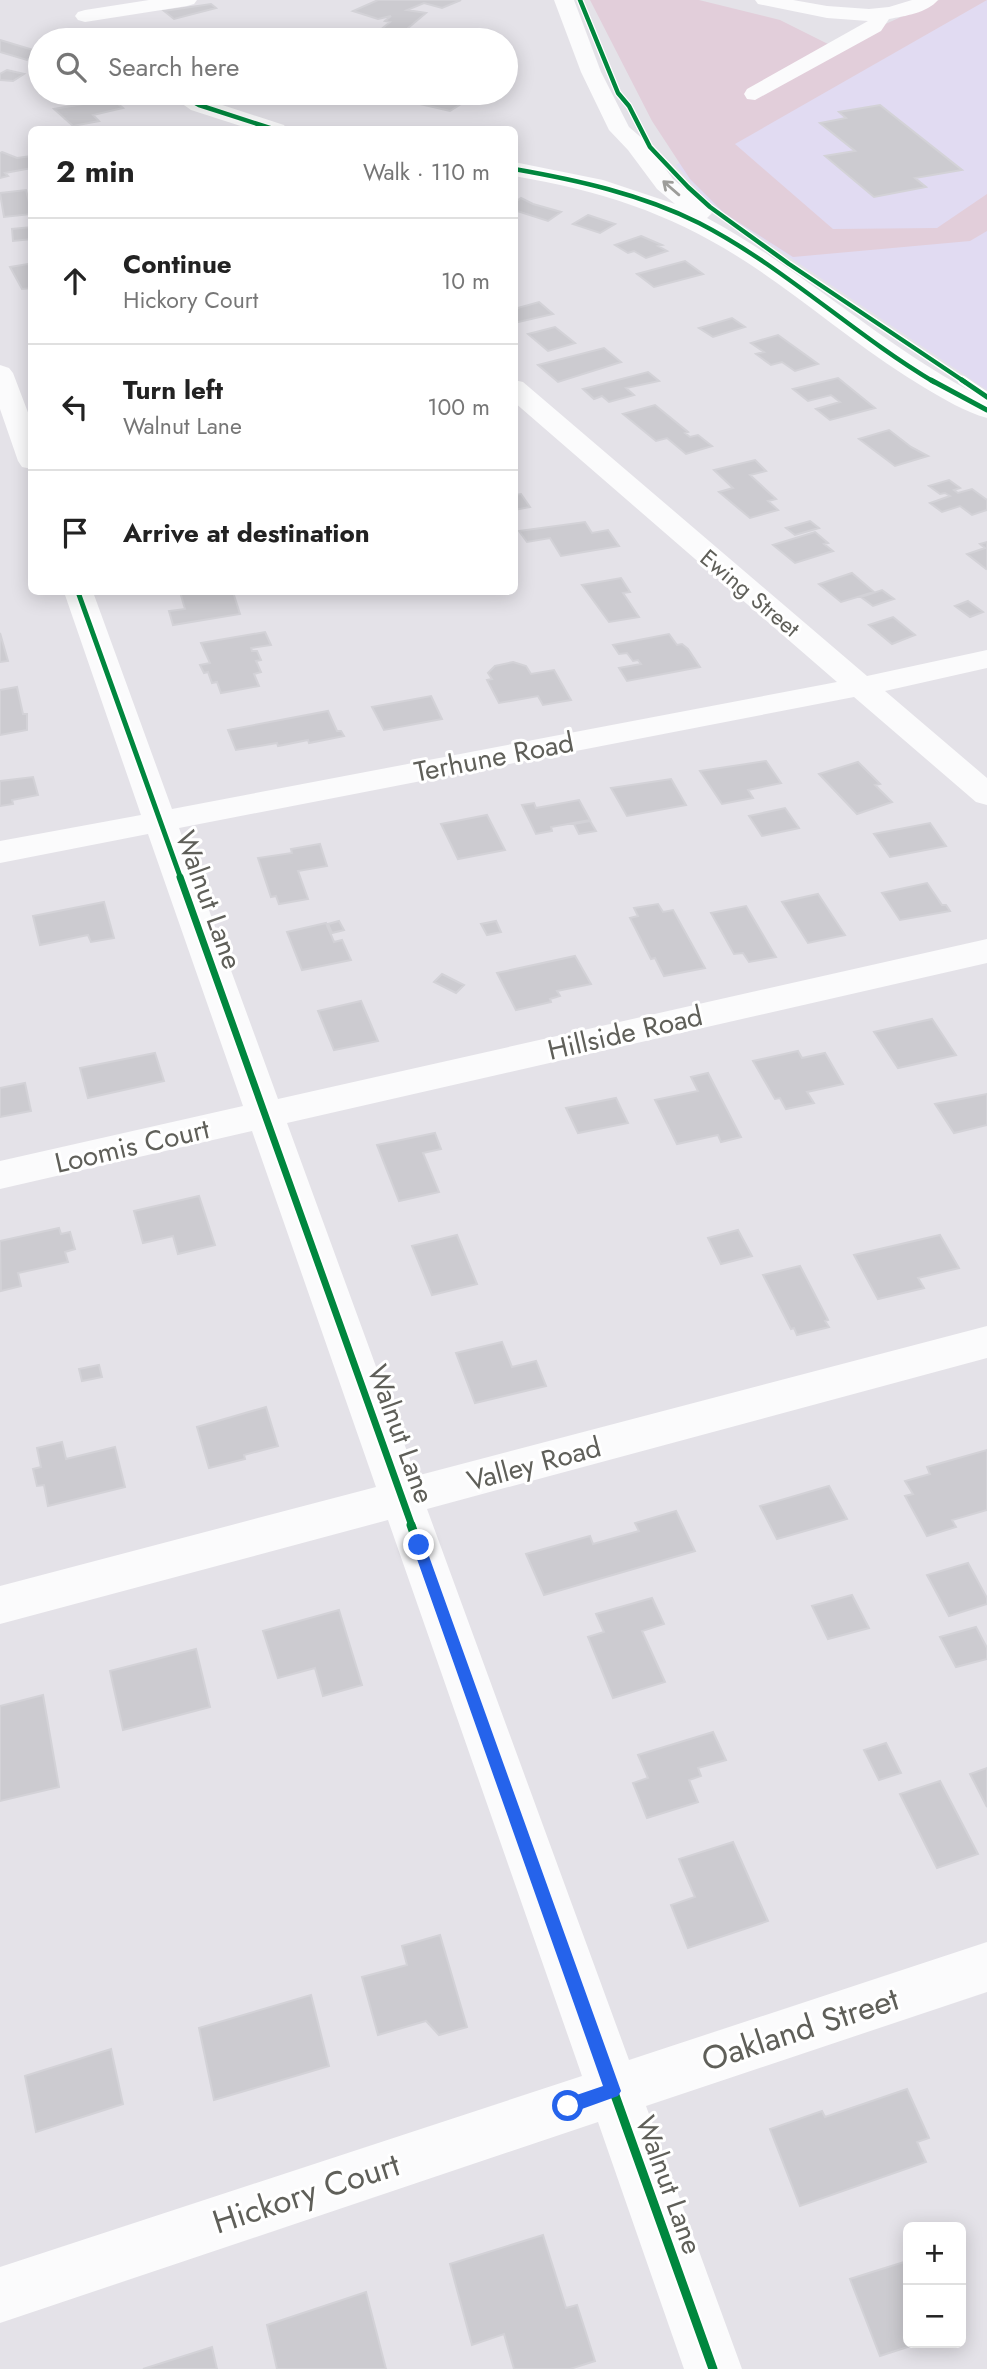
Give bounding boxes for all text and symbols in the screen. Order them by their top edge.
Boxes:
search box [28,28,518,105]
icon: search [52,48,90,86]
text: Search here [108,48,240,86]
text: 2 min [56,150,135,193]
text: Walk · 110 m [363,155,490,189]
one-way arrow [662,180,680,196]
text: Continue [123,245,232,283]
icon: ahead [56,262,94,300]
text: 10 m [441,264,490,298]
text: Hickory Court [123,283,258,317]
text: Turn left [123,371,223,409]
icon: left [56,388,94,426]
text: 100 m [427,390,490,424]
text: Walnut Lane [123,409,242,443]
icon: arrive [56,514,94,552]
text: Arrive at destination [123,514,370,552]
street label: Ewing Street [693,541,808,645]
street label: Terhune Road [411,721,577,793]
street label: Walnut Lane [165,825,253,975]
street label: Hillside Road [543,995,707,1071]
street label: Loomis Court [51,1108,214,1184]
street label: Walnut Lane [357,1359,445,1509]
street label: Valley Road [462,1426,606,1502]
route end [403,1529,434,1560]
street label: Oakland Street [695,1975,905,2083]
route start [552,2090,583,2121]
street label: Walnut Lane [625,2110,713,2260]
street label: Hickory Court [207,2141,406,2245]
map controls [903,2222,966,2348]
button: + [903,2222,966,2285]
button: − [903,2285,966,2348]

